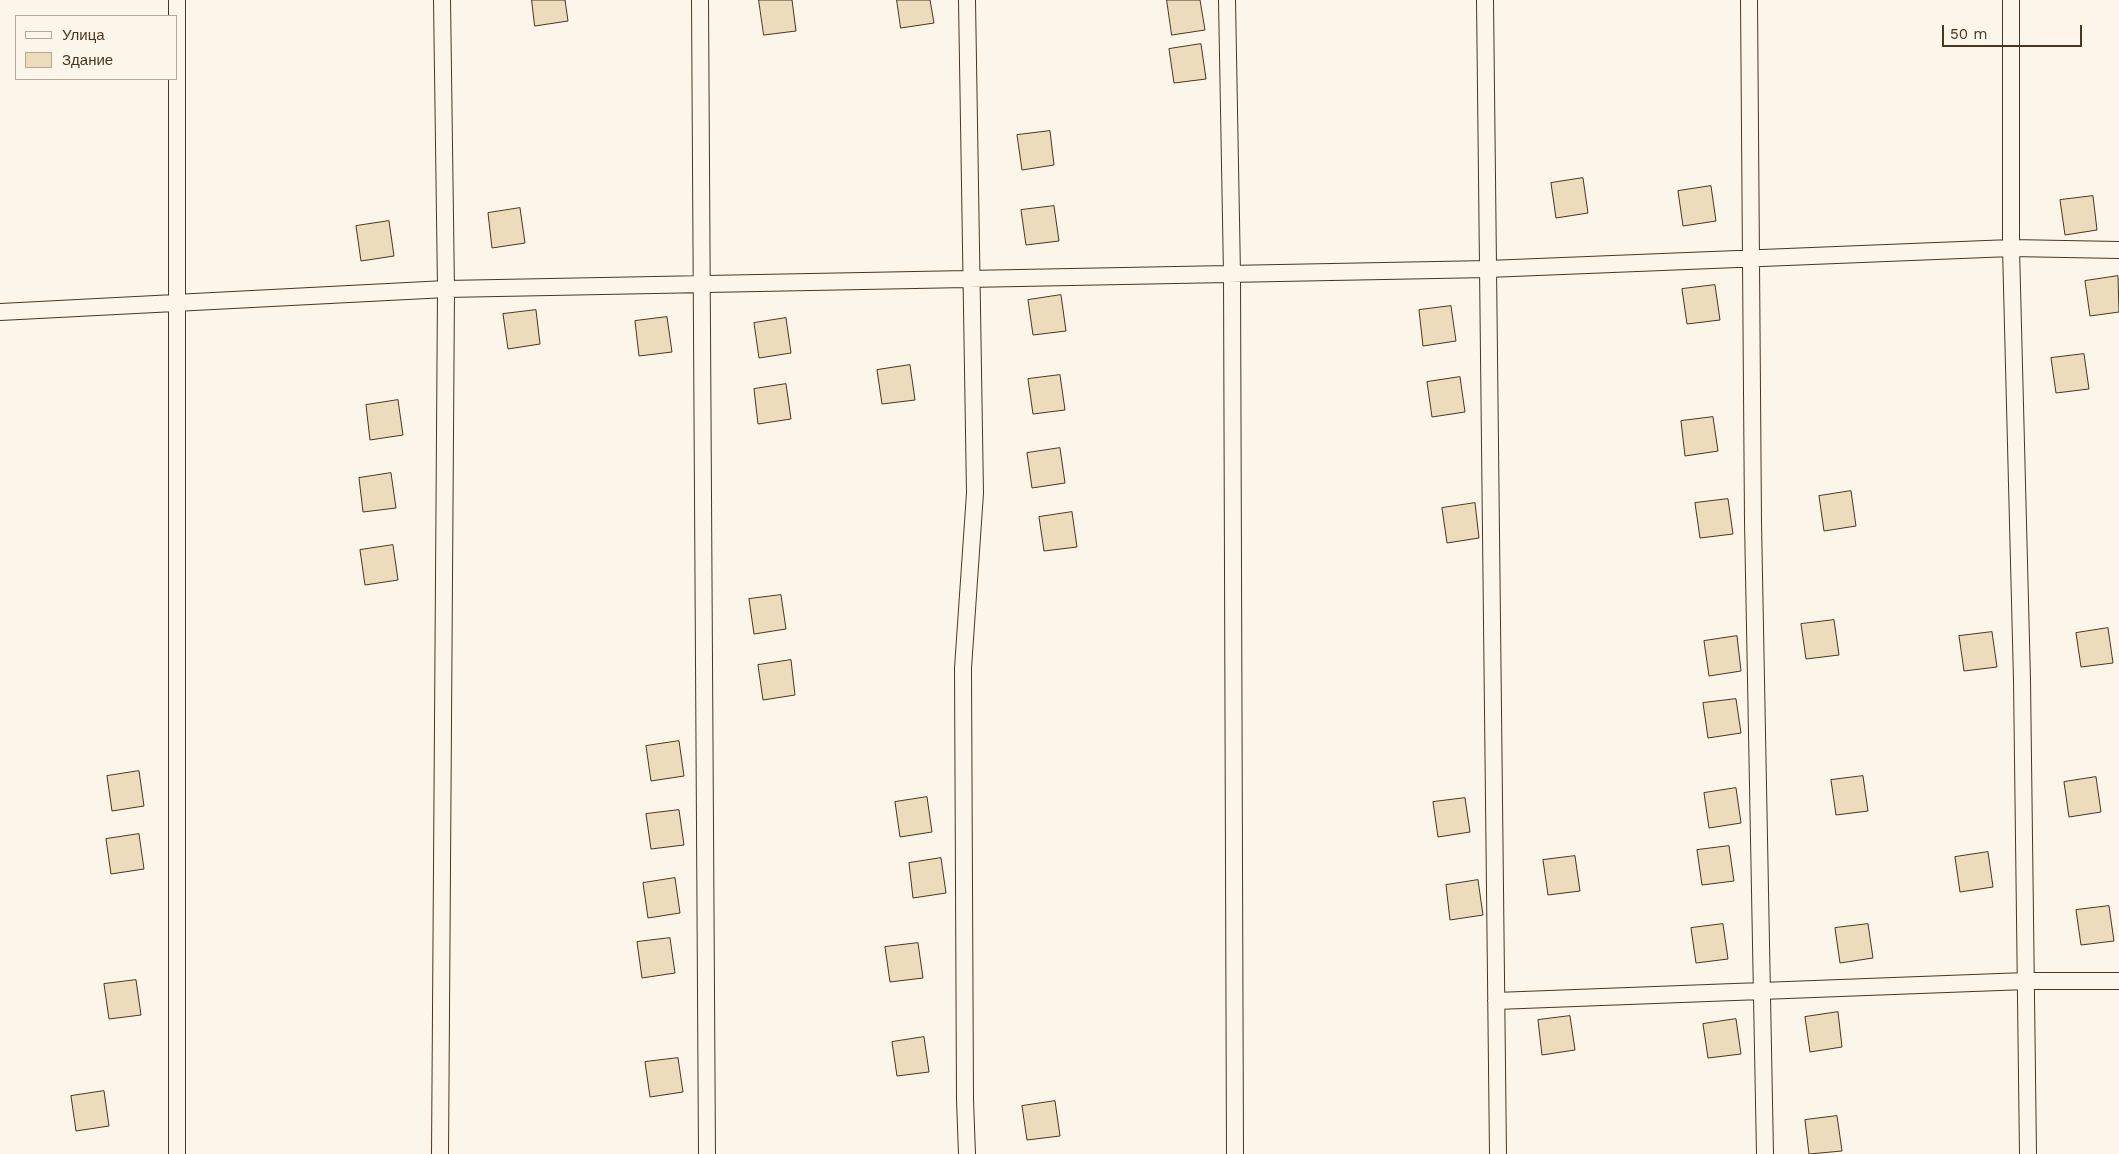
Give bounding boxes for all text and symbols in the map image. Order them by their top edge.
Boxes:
legend [15,15,178,80]
scale bar [1944,15,2084,47]
text: 50 m [1950,25,1987,43]
text: Улица [62,26,105,44]
text: Здание [62,51,113,69]

